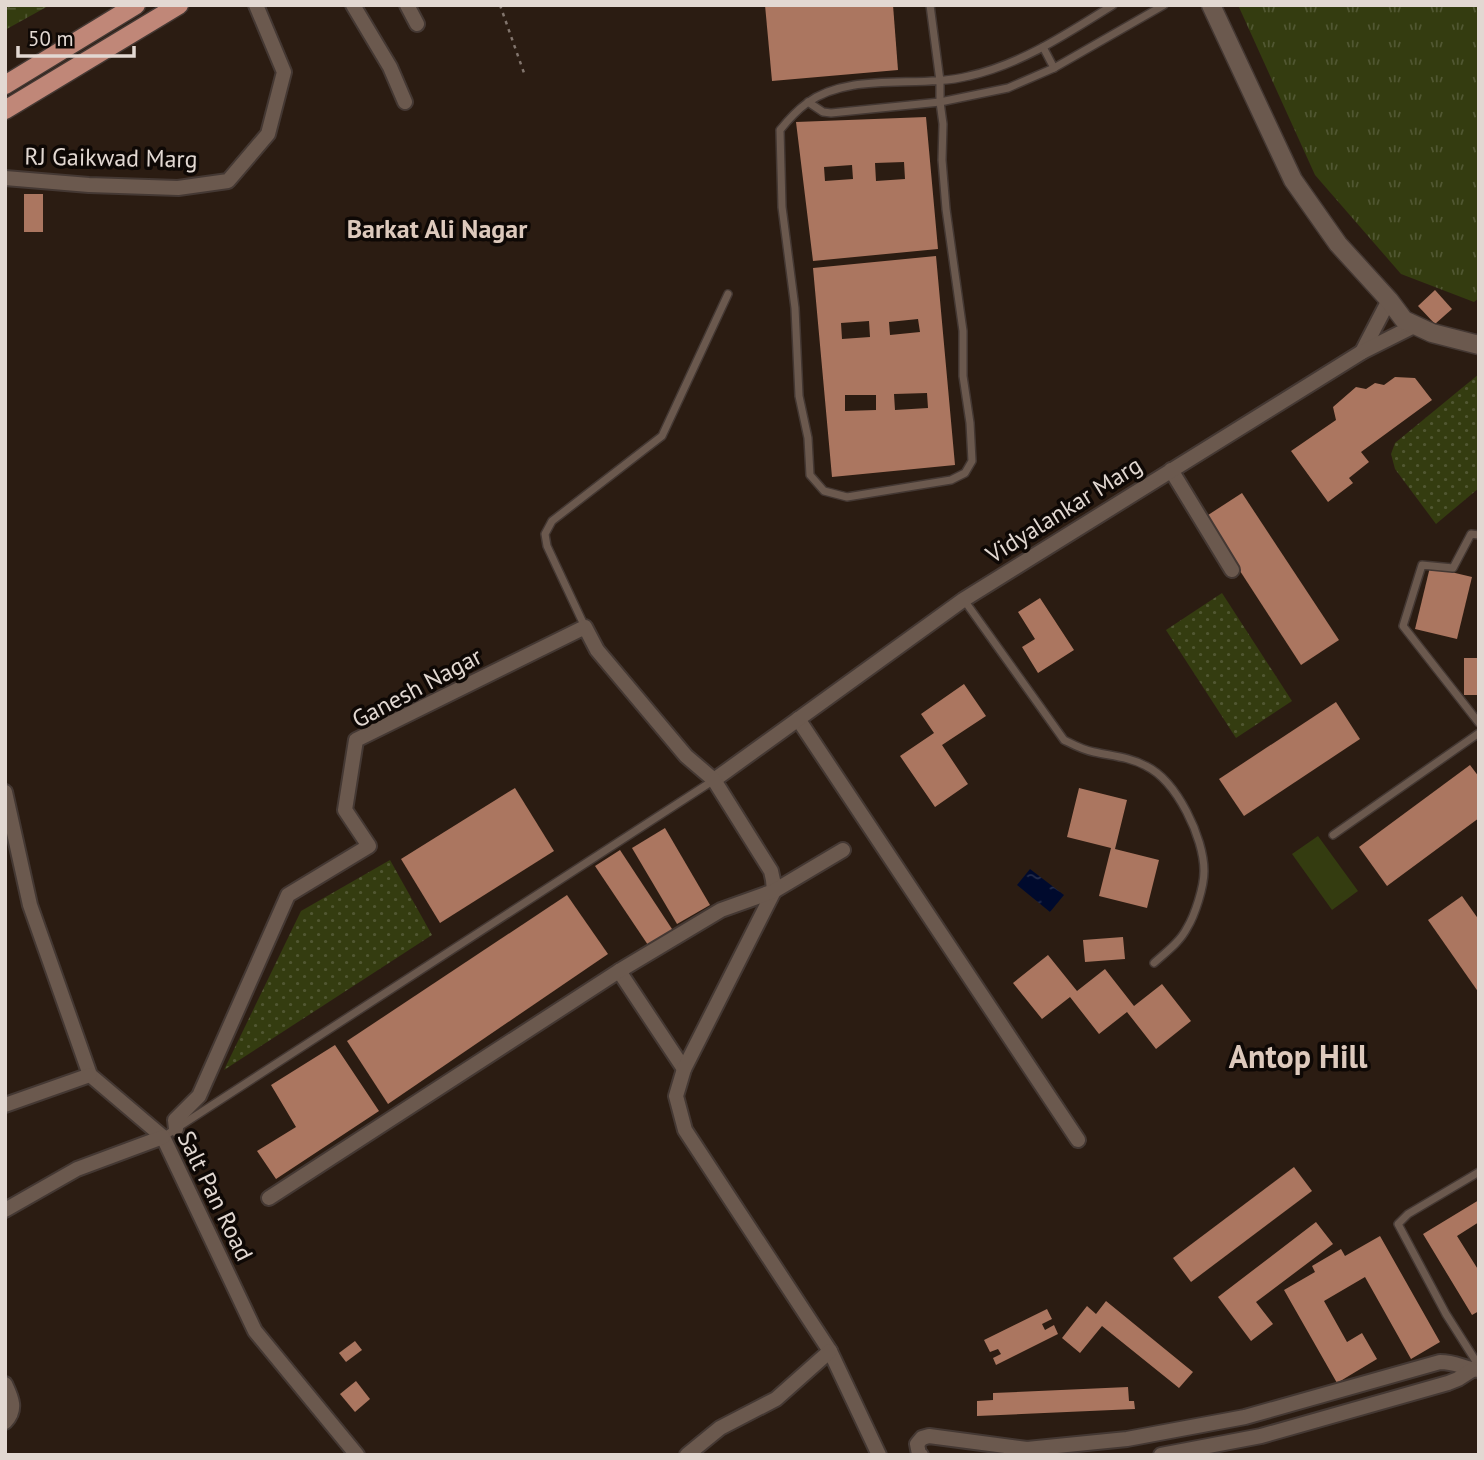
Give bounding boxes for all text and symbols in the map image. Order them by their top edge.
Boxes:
scale bar [18,14,133,58]
text: 50 m [28,25,74,52]
street label: RJ Gaikwad Marg [24,140,198,175]
district label: Barkat Ali Nagar [347,212,528,245]
street label: Vidyalankar Marg [979,449,1147,570]
street label: Ganesh Nagar [347,640,487,735]
district label: Antop Hill [1229,1035,1368,1077]
street label: Salt Pan Road [171,1126,260,1266]

